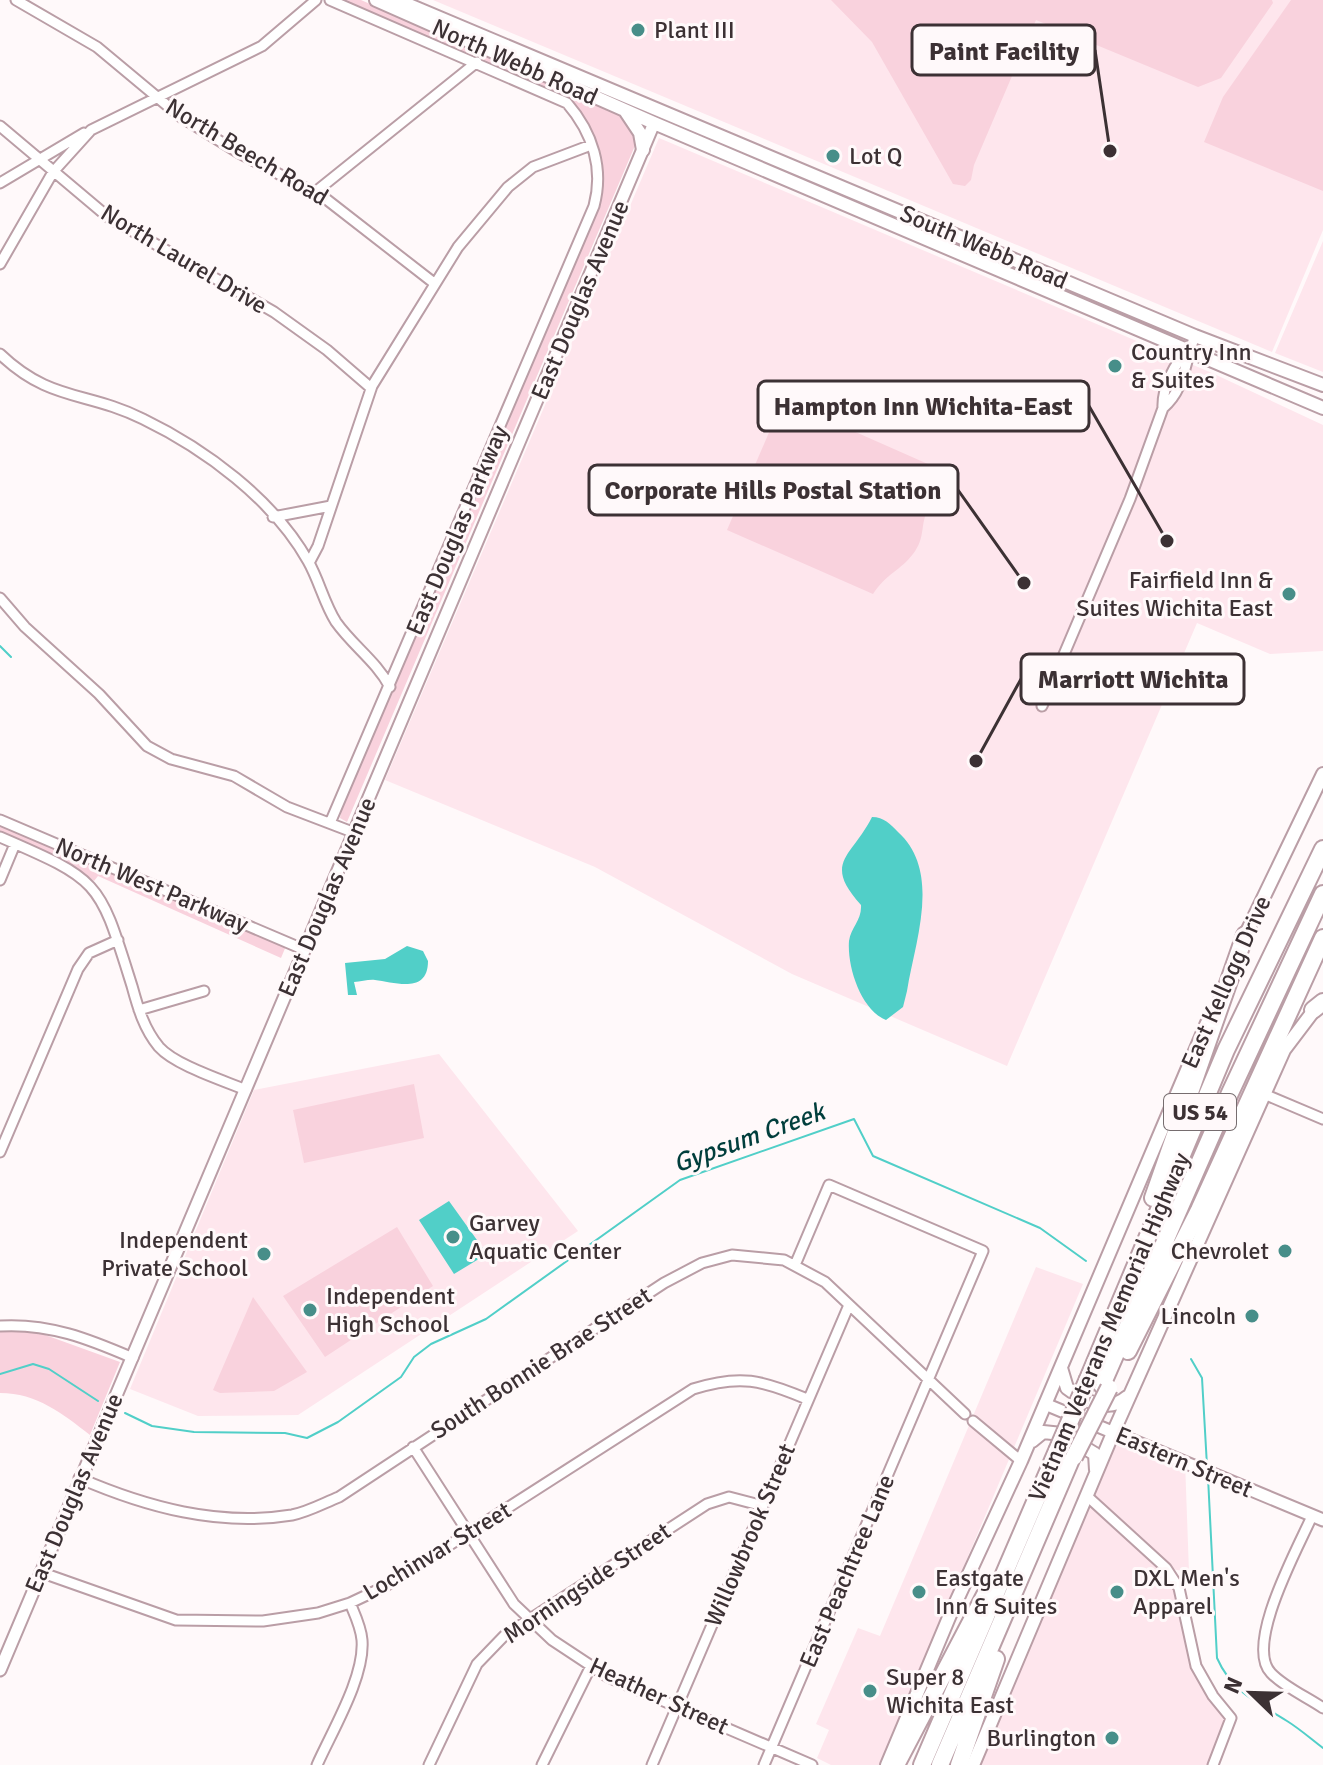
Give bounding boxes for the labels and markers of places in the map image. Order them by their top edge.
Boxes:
place label: Plant III [654,15,735,45]
marker: Plant III [629,21,647,39]
callout: Paint Facility [912,25,1095,75]
place label: Lot Q [849,141,903,171]
marker: Lot Q [824,147,842,165]
place label: Country Inn & Suites [1131,337,1252,395]
marker: Country Inn & Suites [1106,357,1124,375]
callout: Hampton Inn Wichita-East [758,381,1089,431]
callout: Corporate Hills Postal Station [589,465,958,515]
place label: Fairfield Inn & Suites Wichita East [1076,565,1273,623]
marker: Fairfield Inn & Suites Wichita East [1280,585,1298,603]
callout: Marriott Wichita [1021,654,1244,704]
place label: Garvey Aquatic Center [469,1208,622,1266]
place label: Independent Private School [101,1225,248,1283]
marker: Garvey Aquatic Center [444,1228,462,1246]
place label: Chevrolet [1171,1236,1269,1266]
marker: Chevrolet [1276,1242,1294,1260]
marker: Independent Private School [255,1245,273,1263]
place label: Independent High School [326,1281,455,1339]
marker: Independent High School [301,1301,319,1319]
place label: Lincoln [1161,1301,1236,1331]
marker: Lincoln [1243,1307,1261,1325]
place label: Eastgate Inn & Suites [935,1563,1057,1621]
place label: DXL Men's Apparel [1133,1563,1240,1621]
marker: Eastgate Inn & Suites [910,1583,928,1601]
marker: DXL Men's Apparel [1108,1583,1126,1601]
place label: Super 8 Wichita East [886,1662,1014,1720]
marker: Super 8 Wichita East [861,1682,879,1700]
place label: Burlington [987,1723,1096,1753]
marker: Burlington [1103,1729,1121,1747]

